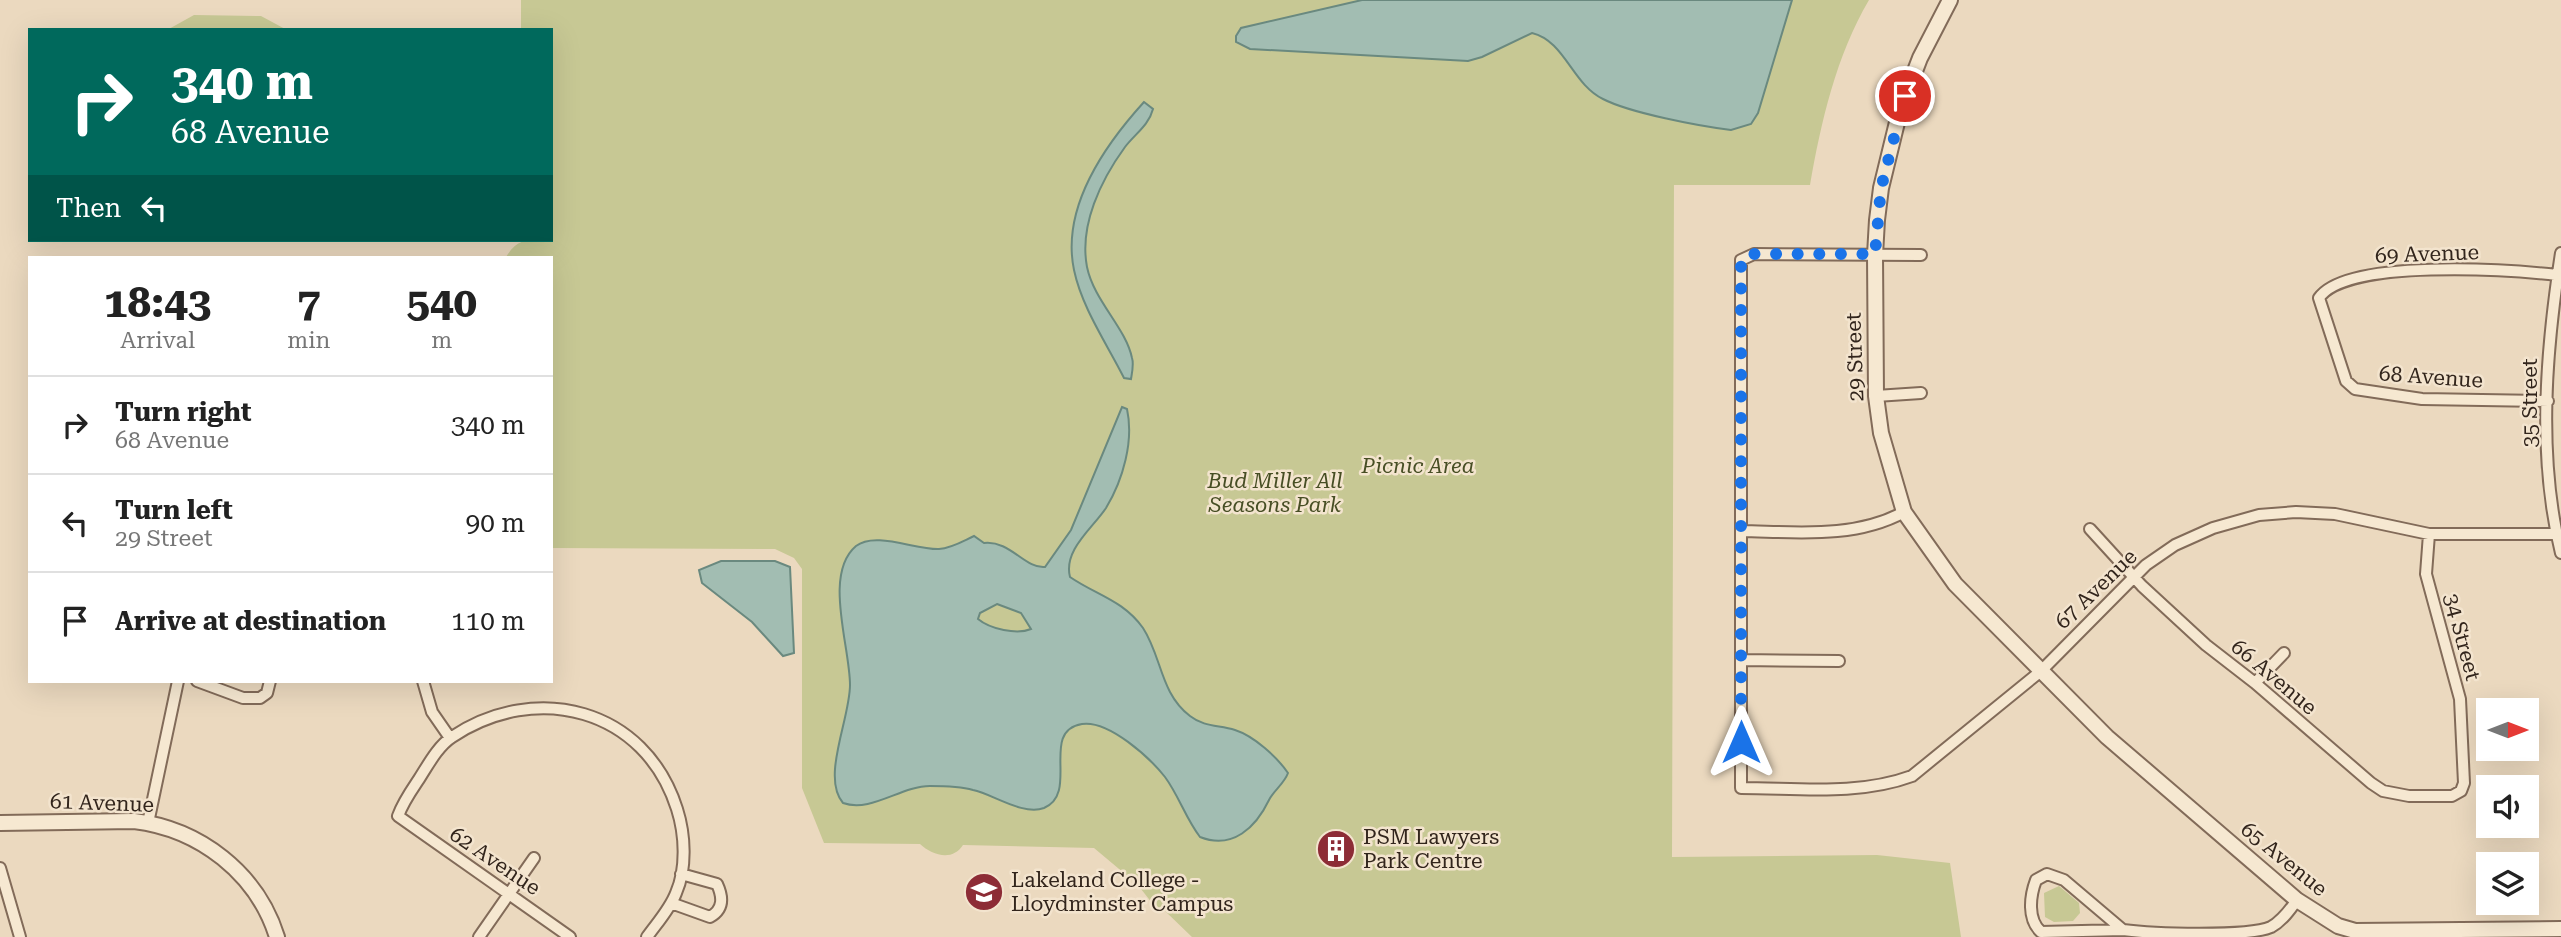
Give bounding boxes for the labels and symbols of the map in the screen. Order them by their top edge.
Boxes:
pin [1875,66,1935,126]
street label: 69 Avenue [2375,240,2479,268]
street label: 29 Street [1841,312,1869,402]
street label: 35 Street [2518,358,2542,448]
street label: 68 Avenue [2378,361,2484,393]
park label: Picnic Area [1361,454,1474,478]
park label: Bud Miller All Seasons Park [1206,469,1343,517]
street label: 67 Avenue [2050,544,2142,634]
street label: 34 Street [2439,591,2485,683]
street label: 66 Avenue [2226,634,2322,720]
north arrow [2476,698,2539,761]
position arrow [1704,705,1778,779]
street label: 61 Avenue [50,789,154,817]
street label: 65 Avenue [2236,817,2332,901]
street label: 62 Avenue [445,822,545,900]
place label: PSM Lawyers Park Centre [1363,825,1499,873]
building icon: PSM Lawyers Park Centre [1315,828,1357,870]
place label: Lakeland College - Lloydminster Campus [1011,868,1233,916]
school or university icon: Lakeland College - Lloydminster Campus [963,871,1005,913]

